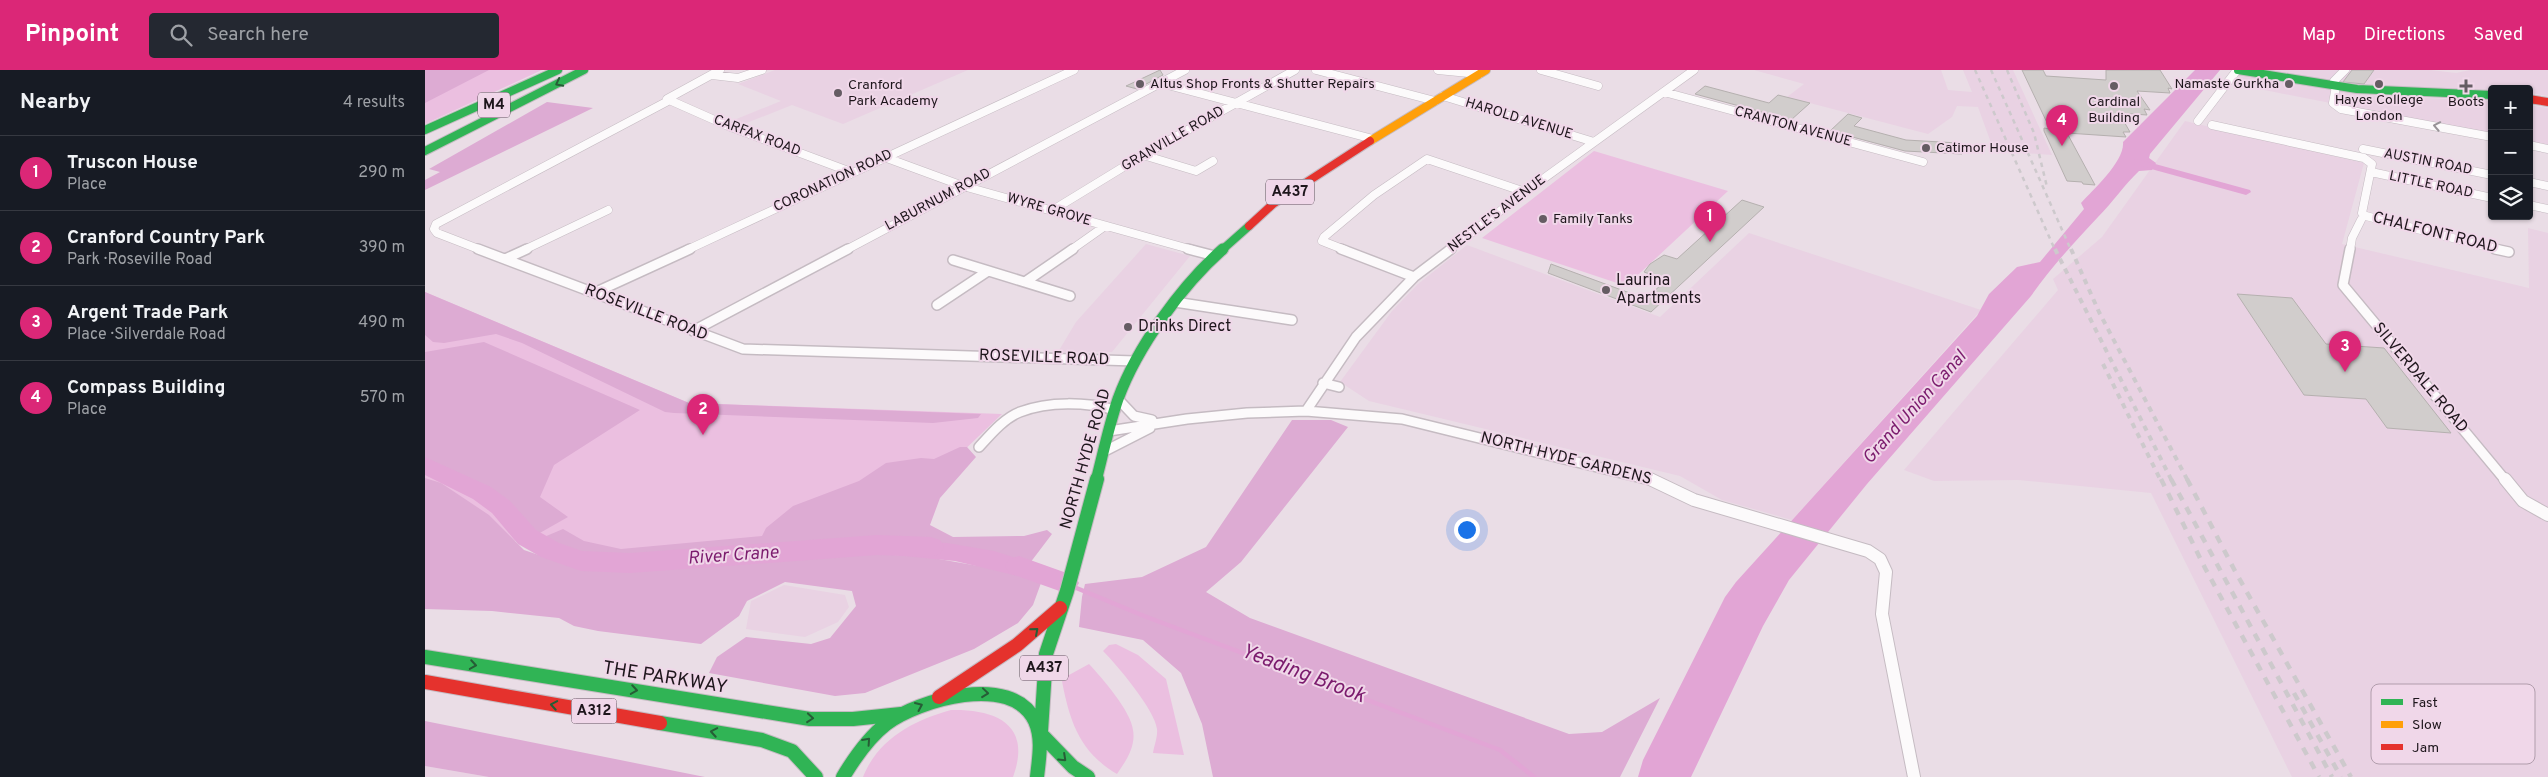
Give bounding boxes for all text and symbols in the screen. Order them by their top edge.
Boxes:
search box [149,13,499,58]
text: Pinpoint [25,20,119,50]
icon: search [167,21,195,49]
text: Search here [207,23,309,47]
text: Map [2302,24,2336,47]
text: Directions [2364,24,2446,47]
text: Saved [2474,24,2523,47]
place label: Altus Shop Fronts & Shutter Repairs [1150,76,1375,93]
place label: Namaste Gurkha [2175,76,2279,93]
one-way arrow [555,77,564,87]
place label: Cranford Park Academy [848,77,938,110]
marker: Altus Shop Fronts & Shutter Repairs [1134,78,1146,90]
marker: Namaste Gurkha [2283,78,2295,90]
marker: Hayes College London [2373,78,2385,90]
marker: Cardinal Building [2108,80,2120,92]
marker: Boots [2460,80,2472,92]
map controls [2488,85,2533,220]
button: + [2488,85,2533,130]
marker: Cranford Park Academy [832,87,844,99]
text: Nearby [20,89,91,116]
road number: M4 [478,92,510,118]
place label: Hayes College London [2335,92,2423,125]
text: 4 results [343,93,405,113]
place label: Cardinal Building [2088,94,2140,127]
place label: Boots [2448,94,2484,111]
street label: HAROLD AVENUE [1463,95,1575,143]
street label: GRANVILLE ROAD [1119,103,1227,175]
street label: CRANTON AVENUE [1733,103,1853,151]
pin: 4 [2046,105,2078,146]
street label: CARFAX ROAD [711,112,803,160]
one-way arrow [2433,121,2441,132]
button: − [2488,130,2533,175]
place label: Catimor House [1936,140,2029,157]
marker: Catimor House [1920,142,1932,154]
street label: AUSTIN ROAD [2382,145,2474,179]
street label: CORONATION ROAD [771,146,895,216]
text: Truscon House [67,151,198,175]
text: 1 [33,163,39,183]
text: 290 m [358,163,405,183]
street label: LABURNUM ROAD [882,165,994,235]
street label: LITTLE ROAD [2388,168,2474,202]
street label: NESTLE'S AVENUE [1445,172,1549,256]
text: Place [67,175,107,195]
button: layers [2488,175,2533,220]
road number: A437 [1266,180,1314,204]
street label: WYRE GROVE [1005,190,1093,230]
pin: 1 [1694,201,1726,242]
street label: CHALFONT ROAD [2371,208,2499,258]
place label: Family Tanks [1553,211,1633,228]
marker: Family Tanks [1537,213,1549,225]
text: Cranford Country Park [67,226,265,250]
text: 2 [31,238,41,258]
text: 390 m [359,238,405,258]
text: Park · Roseville Road [67,250,212,270]
place label: Laurina Apartments [1616,271,1701,309]
street label: ROSEVILLE ROAD [582,280,710,346]
marker: Laurina Apartments [1600,284,1612,296]
text: Argent Trade Park [67,301,228,325]
text: 3 [31,313,41,333]
text: 490 m [358,313,405,333]
place label: Drinks Direct [1138,317,1231,337]
street label: SILVERDALE ROAD [2368,319,2472,437]
marker: Drinks Direct [1122,321,1134,333]
text: Place · Silverdale Road [67,325,226,345]
pin: 3 [2329,331,2361,372]
water label: Grand Union Canal [1858,345,1973,470]
street label: ROSEVILLE ROAD [978,346,1110,370]
text: Compass Building [67,376,225,400]
street label: NORTH HYDE ROAD [1056,386,1116,532]
text: 4 [31,388,41,408]
text: 570 m [360,388,405,408]
pin: 2 [687,394,719,435]
text: Place [67,400,107,420]
street label: NORTH HYDE GARDENS [1478,428,1654,490]
your location [1454,517,1480,543]
water label: River Crane [687,541,780,571]
one-way arrow [1029,628,1038,636]
water label: Yeading Brook [1237,638,1369,710]
street label: THE PARKWAY [601,656,729,700]
road number: A437 [1020,656,1068,680]
one-way arrow [469,659,477,669]
legend [2371,684,2535,764]
one-way arrow [629,685,638,695]
one-way arrow [981,688,989,699]
text: Fast [2412,695,2438,712]
road number: A312 [571,698,617,724]
one-way arrow [550,700,558,710]
one-way arrow [914,702,923,712]
one-way arrow [807,713,815,724]
text: Slow [2412,717,2442,734]
one-way arrow [710,727,718,737]
one-way arrow [861,738,870,747]
text: Jam [2412,740,2439,757]
one-way arrow [1058,752,1067,761]

